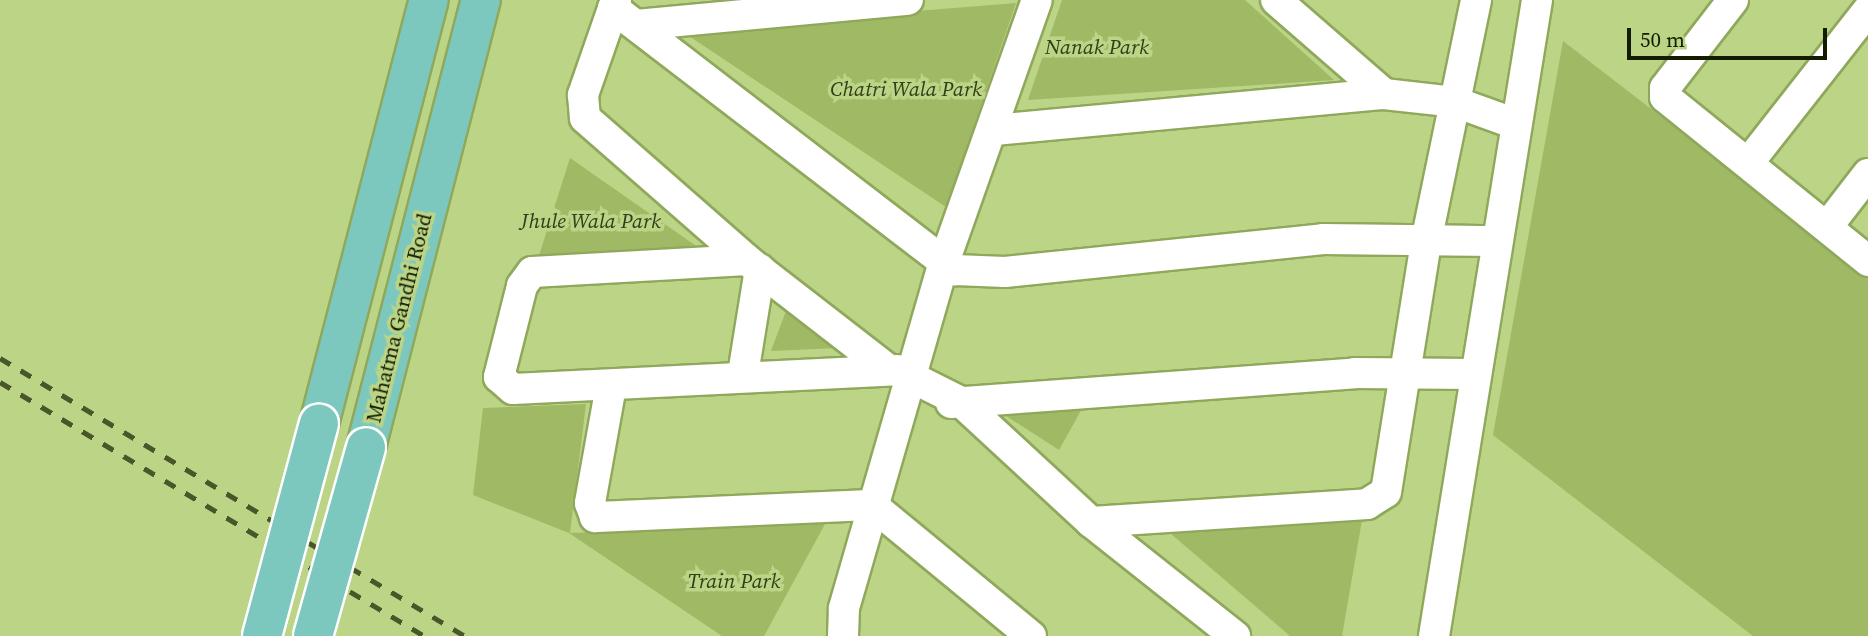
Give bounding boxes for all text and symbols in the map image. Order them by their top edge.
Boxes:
scale bar [1630,14,1829,58]
text: 50 m [1640,25,1685,54]
park label: Nanak Park [1045,34,1149,60]
park label: Chatri Wala Park [830,76,982,102]
park label: Jhule Wala Park [521,208,661,234]
street label: Mahatma Gandhi Road [361,211,437,425]
park label: Train Park [687,568,781,594]

